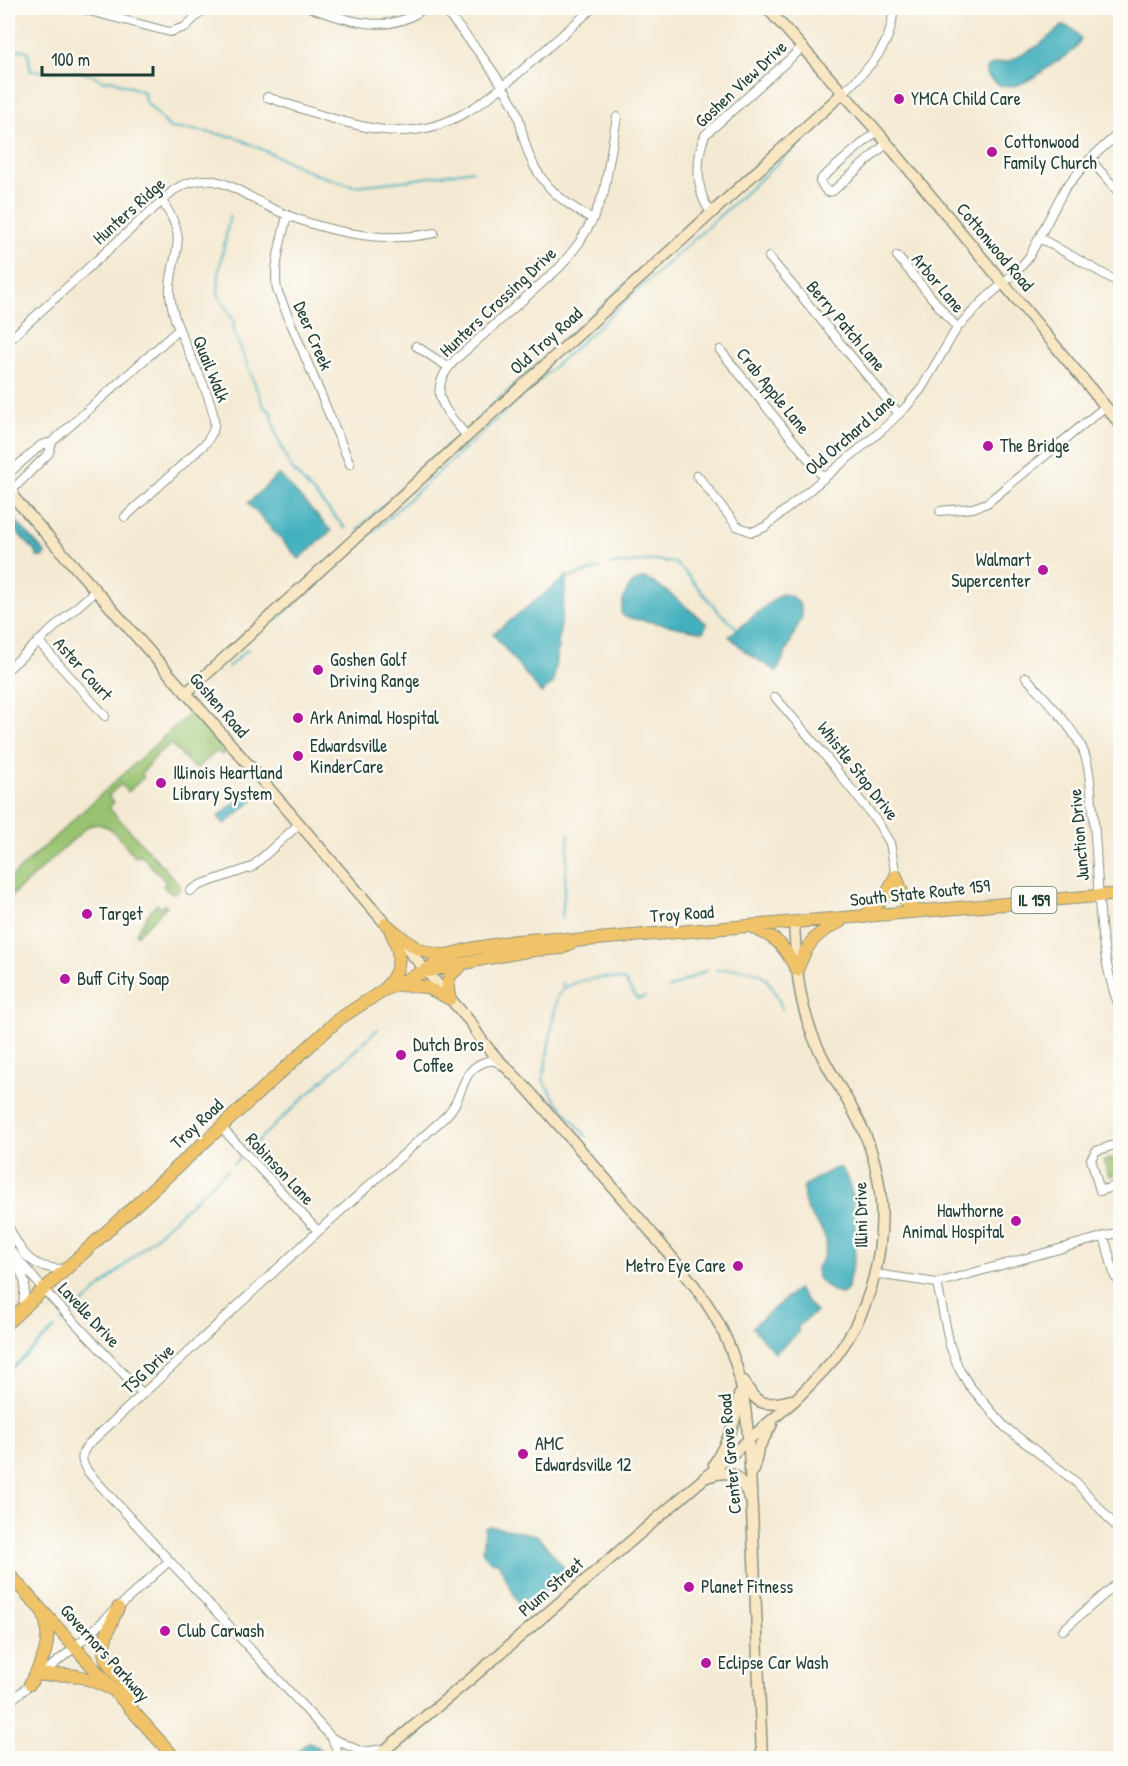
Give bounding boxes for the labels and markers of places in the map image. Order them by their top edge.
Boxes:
place label: YMCA Child Care [911,86,1021,111]
marker: YMCA Child Care [892,92,906,106]
place label: Cottonwood Family Church [1003,129,1097,175]
marker: Cottonwood Family Church [985,145,999,159]
place label: The Bridge [1000,433,1070,458]
marker: The Bridge [981,439,995,453]
place label: Walmart Supercenter [951,547,1032,593]
marker: Walmart Supercenter [1036,563,1050,577]
place label: Goshen Golf Driving Range [330,647,420,693]
marker: Goshen Golf Driving Range [311,663,325,677]
place label: Ark Animal Hospital [310,705,439,730]
marker: Ark Animal Hospital [291,711,305,725]
place label: Edwardsville KinderCare [310,733,387,779]
marker: Edwardsville KinderCare [291,749,305,763]
place label: Illinois Heartland Library System [173,760,282,806]
marker: Illinois Heartland Library System [154,776,168,790]
place label: Target [99,901,144,926]
marker: Target [80,907,94,921]
place label: Buff City Soap [77,966,169,991]
marker: Buff City Soap [58,972,72,986]
place label: Dutch Bros Coffee [413,1032,484,1078]
marker: Dutch Bros Coffee [394,1048,408,1062]
place label: Hawthorne Animal Hospital [902,1198,1004,1244]
marker: Hawthorne Animal Hospital [1009,1214,1023,1228]
place label: Metro Eye Care [626,1253,726,1278]
marker: Metro Eye Care [731,1259,745,1273]
place label: AMC Edwardsville 12 [535,1431,632,1477]
marker: AMC Edwardsville 12 [516,1447,530,1461]
place label: Planet Fitness [701,1574,793,1599]
marker: Planet Fitness [682,1580,696,1594]
place label: Club Carwash [177,1618,265,1643]
marker: Club Carwash [158,1624,172,1638]
place label: Eclipse Car Wash [718,1650,829,1675]
marker: Eclipse Car Wash [699,1656,713,1670]

